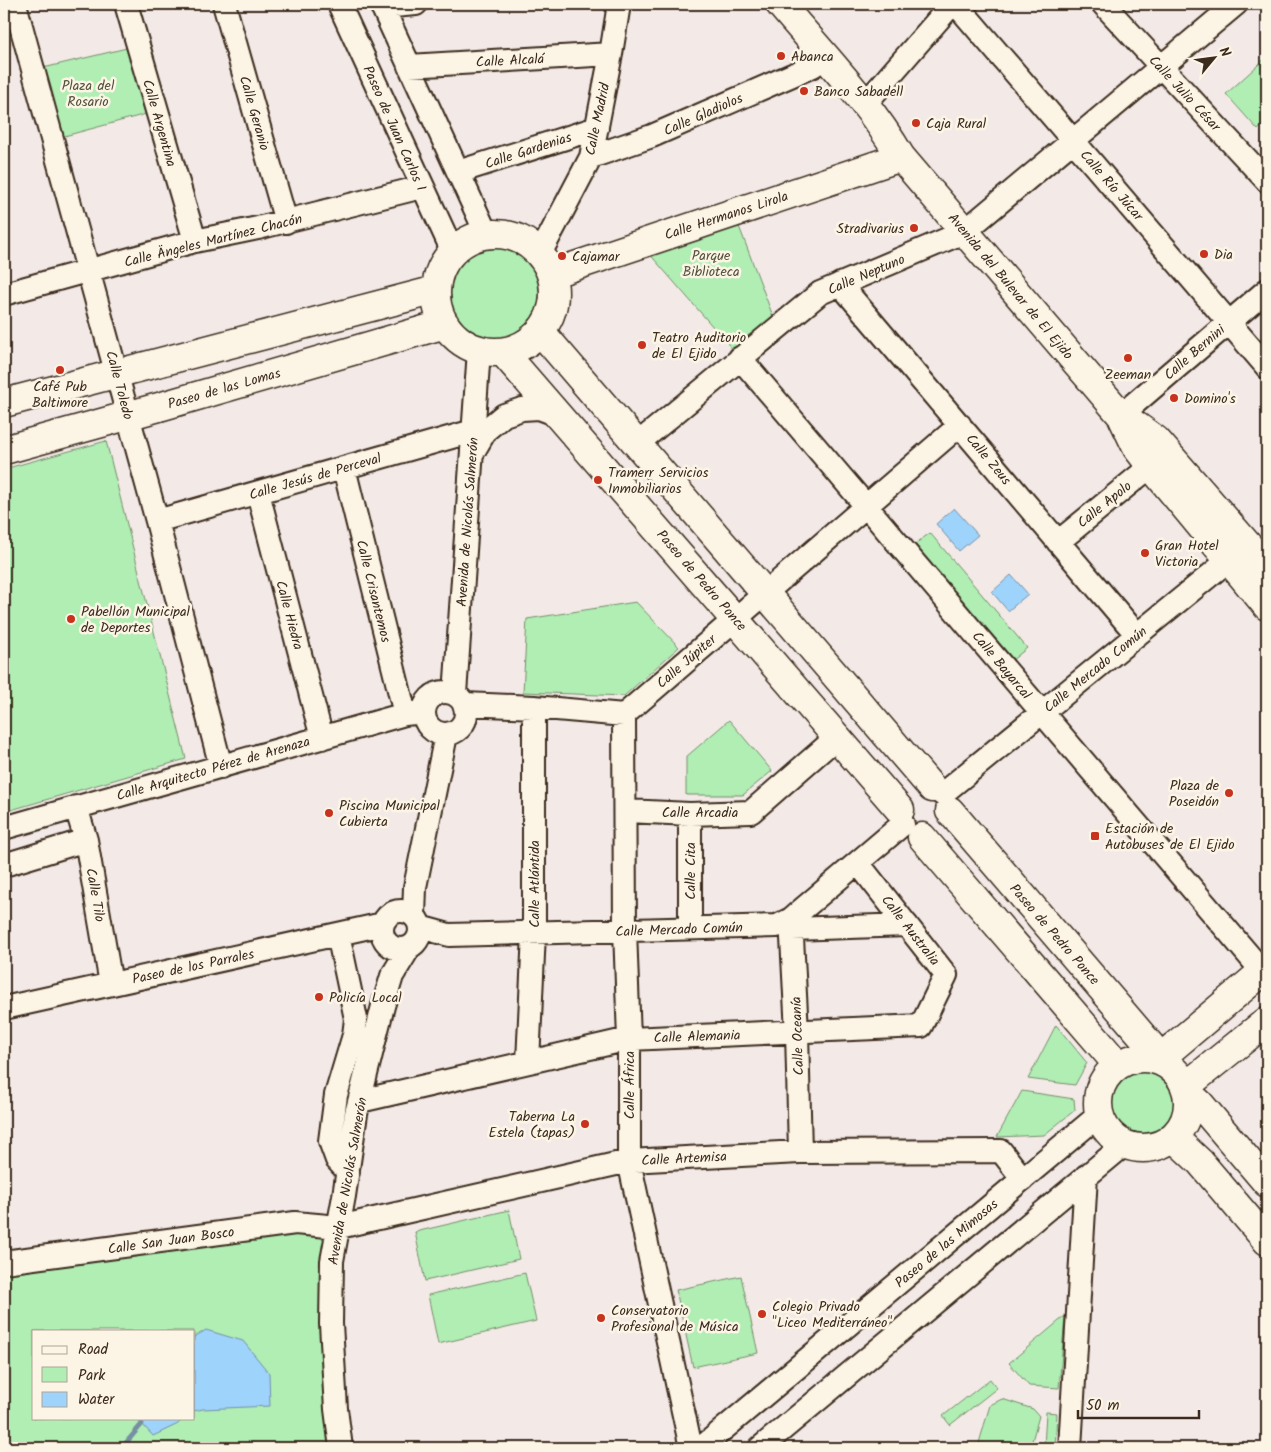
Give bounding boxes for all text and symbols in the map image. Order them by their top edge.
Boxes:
north arrow [1188,32,1238,82]
text: N [1213,43,1236,62]
place label: Abanca [791,46,834,68]
street label: Calle Alcalá [475,48,546,74]
marker: Abanca [775,50,787,62]
street label: Calle Julio César [1143,51,1226,138]
street label: Paseo de Juan Carlos I [356,62,432,195]
street label: Calle Geranio [233,73,275,153]
park label: Plaza del Rosario [62,75,115,113]
street label: Calle Argentina [136,77,182,170]
street label: Calle Madrid [580,80,617,157]
place label: Banco Sabadell [814,81,904,103]
marker: Banco Sabadell [798,85,810,97]
street label: Calle Gladiolos [660,88,747,142]
place label: Caja Rural [926,113,987,135]
marker: Caja Rural [910,117,922,129]
street label: Calle Gardenias [482,127,575,175]
street label: Calle Río Júcar [1074,145,1149,227]
street label: Calle Hermanos Lirola [662,186,791,246]
street label: Calle Ängeles Martínez Chacón [122,208,305,274]
street label: Avenida del Bulevar de El Ejido [942,208,1078,365]
place label: Stradivarius [836,218,904,240]
marker: Stradivarius [908,222,920,234]
place label: Dia [1214,244,1233,266]
park label: Parque Biblioteca [682,245,740,283]
place label: Cajamar [572,246,621,268]
marker: Dia [1198,248,1210,260]
street label: Calle Neptuno [824,249,909,301]
marker: Cajamar [556,250,568,262]
street label: Calle Bernini [1159,319,1231,386]
place label: Teatro Auditorio de El Ejido [652,327,746,365]
marker: Teatro Auditorio de El Ejido [636,339,648,351]
street label: Calle Toledo [99,348,139,422]
marker: Zeeman [1122,352,1134,364]
street label: Paseo de las Lomas [165,362,283,416]
marker: Café Pub Baltimore [54,364,66,376]
place label: Zeeman [1105,364,1151,386]
place label: Café Pub Baltimore [32,376,89,414]
place label: Domino's [1184,388,1236,410]
marker: Domino's [1168,392,1180,404]
street label: Calle Zeus [960,429,1016,490]
street label: Avenida de Nicolás Salmerón [451,437,485,608]
street label: Calle Jesús de Perceval [247,447,385,506]
place label: Tramerr Servicios Inmobiliarios [608,462,709,500]
marker: Tramerr Servicios Inmobiliarios [592,474,604,486]
street label: Calle Apolo [1072,476,1137,534]
street label: Paseo de Pedro Ponce [651,525,752,637]
place label: Gran Hotel Victoria [1155,535,1219,573]
street label: Calle Crisantemos [350,538,396,645]
marker: Gran Hotel Victoria [1139,547,1151,559]
street label: Calle Hiedra [269,578,309,652]
place label: Pabellón Municipal de Deportes [81,601,190,639]
marker: Pabellón Municipal de Deportes [65,613,77,625]
street label: Calle Mercado Común [1039,621,1152,718]
street label: Calle Bayarcal [966,627,1037,705]
street label: Calle Júpiter [652,628,723,694]
street label: Calle Arquitecto Pérez de Arenaza [114,731,313,807]
place label: Plaza de Poseidón [1169,775,1220,813]
marker: Plaza de Poseidón [1223,787,1235,799]
place label: Piscina Municipal Cubierta [339,795,440,833]
street label: Calle Arcadia [662,802,738,824]
marker: Piscina Municipal Cubierta [323,807,335,819]
place label: Estación de Autobuses de El Ejido [1105,818,1234,856]
marker: Estación de Autobuses de El Ejido [1089,830,1101,842]
street label: Calle Atlántida [524,840,546,928]
street label: Calle Cita [680,842,702,900]
street label: Calle Tilo [79,867,111,924]
street label: Paseo de Pedro Ponce [1004,879,1105,991]
street label: Calle Australia [875,890,945,971]
street label: Calle Mercado Común [615,917,743,943]
street label: Paseo de los Parrales [130,943,256,991]
place label: Policía Local [329,987,402,1009]
marker: Policía Local [313,991,325,1003]
street label: Calle Oceanía [786,996,810,1076]
street label: Calle Alemania [653,1024,741,1050]
street label: Calle África [619,1051,641,1119]
street label: Avenida de Nicolás Salmerón [322,1096,374,1267]
place label: Taberna La Estela (tapas) [488,1106,575,1144]
marker: Taberna La Estela (tapas) [579,1118,591,1130]
street label: Calle Artemisa [641,1146,727,1172]
street label: Paseo de las Mimosas [890,1194,1003,1294]
street label: Calle San Juan Bosco [106,1221,236,1261]
place label: Colegio Privado "Liceo Mediterráneo" [772,1296,892,1334]
place label: Conservatorio Profesional de Música [611,1300,739,1338]
marker: Colegio Privado "Liceo Mediterráneo" [756,1308,768,1320]
marker: Conservatorio Profesional de Música [595,1312,607,1324]
legend [32,1330,195,1420]
text: Road [78,1338,109,1362]
text: Park [78,1364,106,1388]
scale bar [1078,1387,1200,1419]
text: Water [78,1388,115,1412]
text: 50 m [1086,1394,1120,1418]

